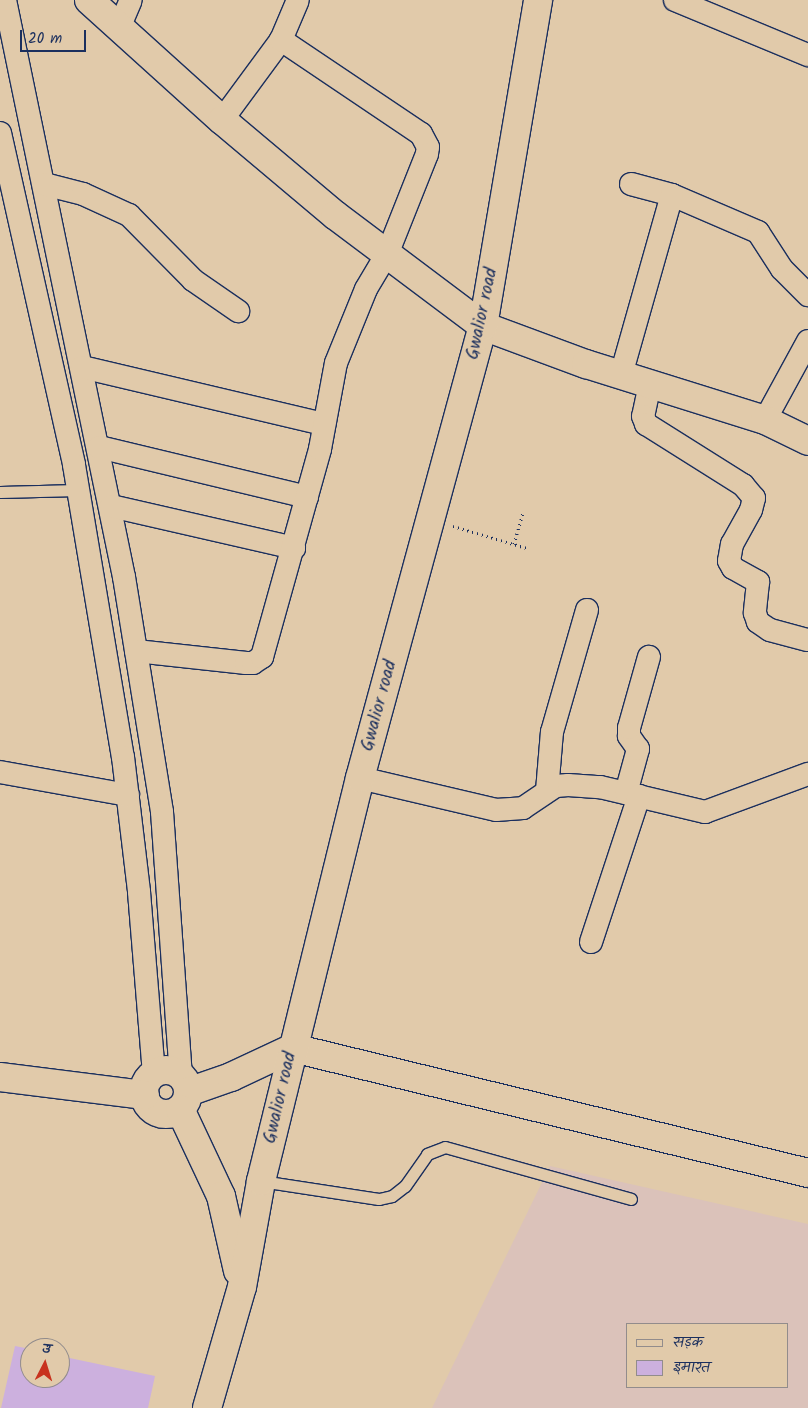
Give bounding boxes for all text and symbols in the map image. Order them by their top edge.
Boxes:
scale bar [22,20,89,52]
text: 20 m [28,27,62,51]
street label: Gwalior road [463,266,503,362]
street label: Gwalior road [358,658,402,754]
street label: Gwalior road [260,1050,302,1146]
legend [626,1323,788,1388]
text: सड़क [673,1331,703,1355]
north arrow [20,1338,70,1388]
text: उ [41,1338,52,1360]
text: इमारत [673,1356,710,1380]

